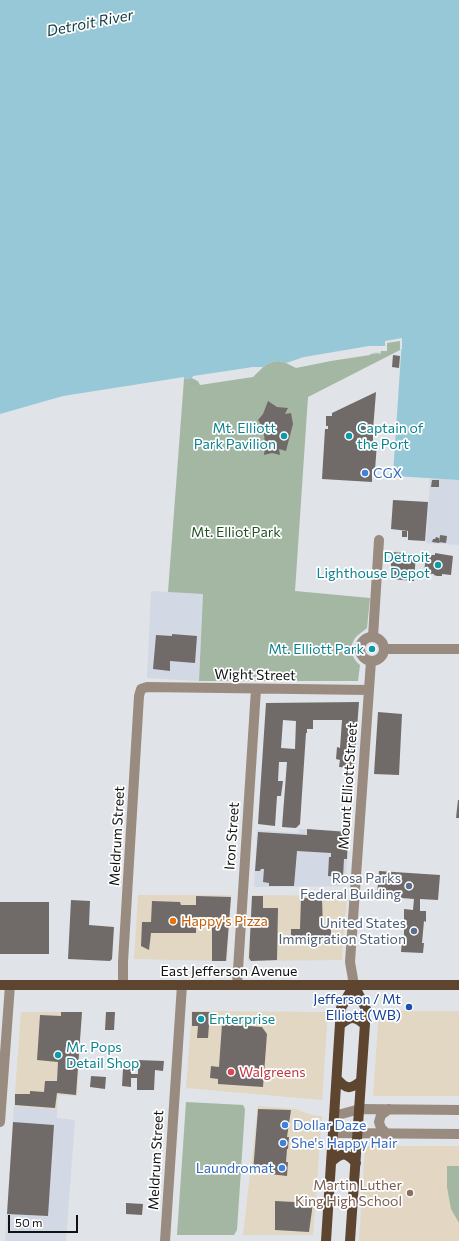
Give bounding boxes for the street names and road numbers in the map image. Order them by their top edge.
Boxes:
street label: Wight Street [214,666,296,684]
street label: Mount Elliott Street [335,722,361,850]
street label: Meldrum Street [106,785,128,887]
street label: Iron Street [221,802,243,870]
street label: East Jefferson Avenue [161,963,297,979]
street label: Meldrum Street [145,1109,167,1211]

